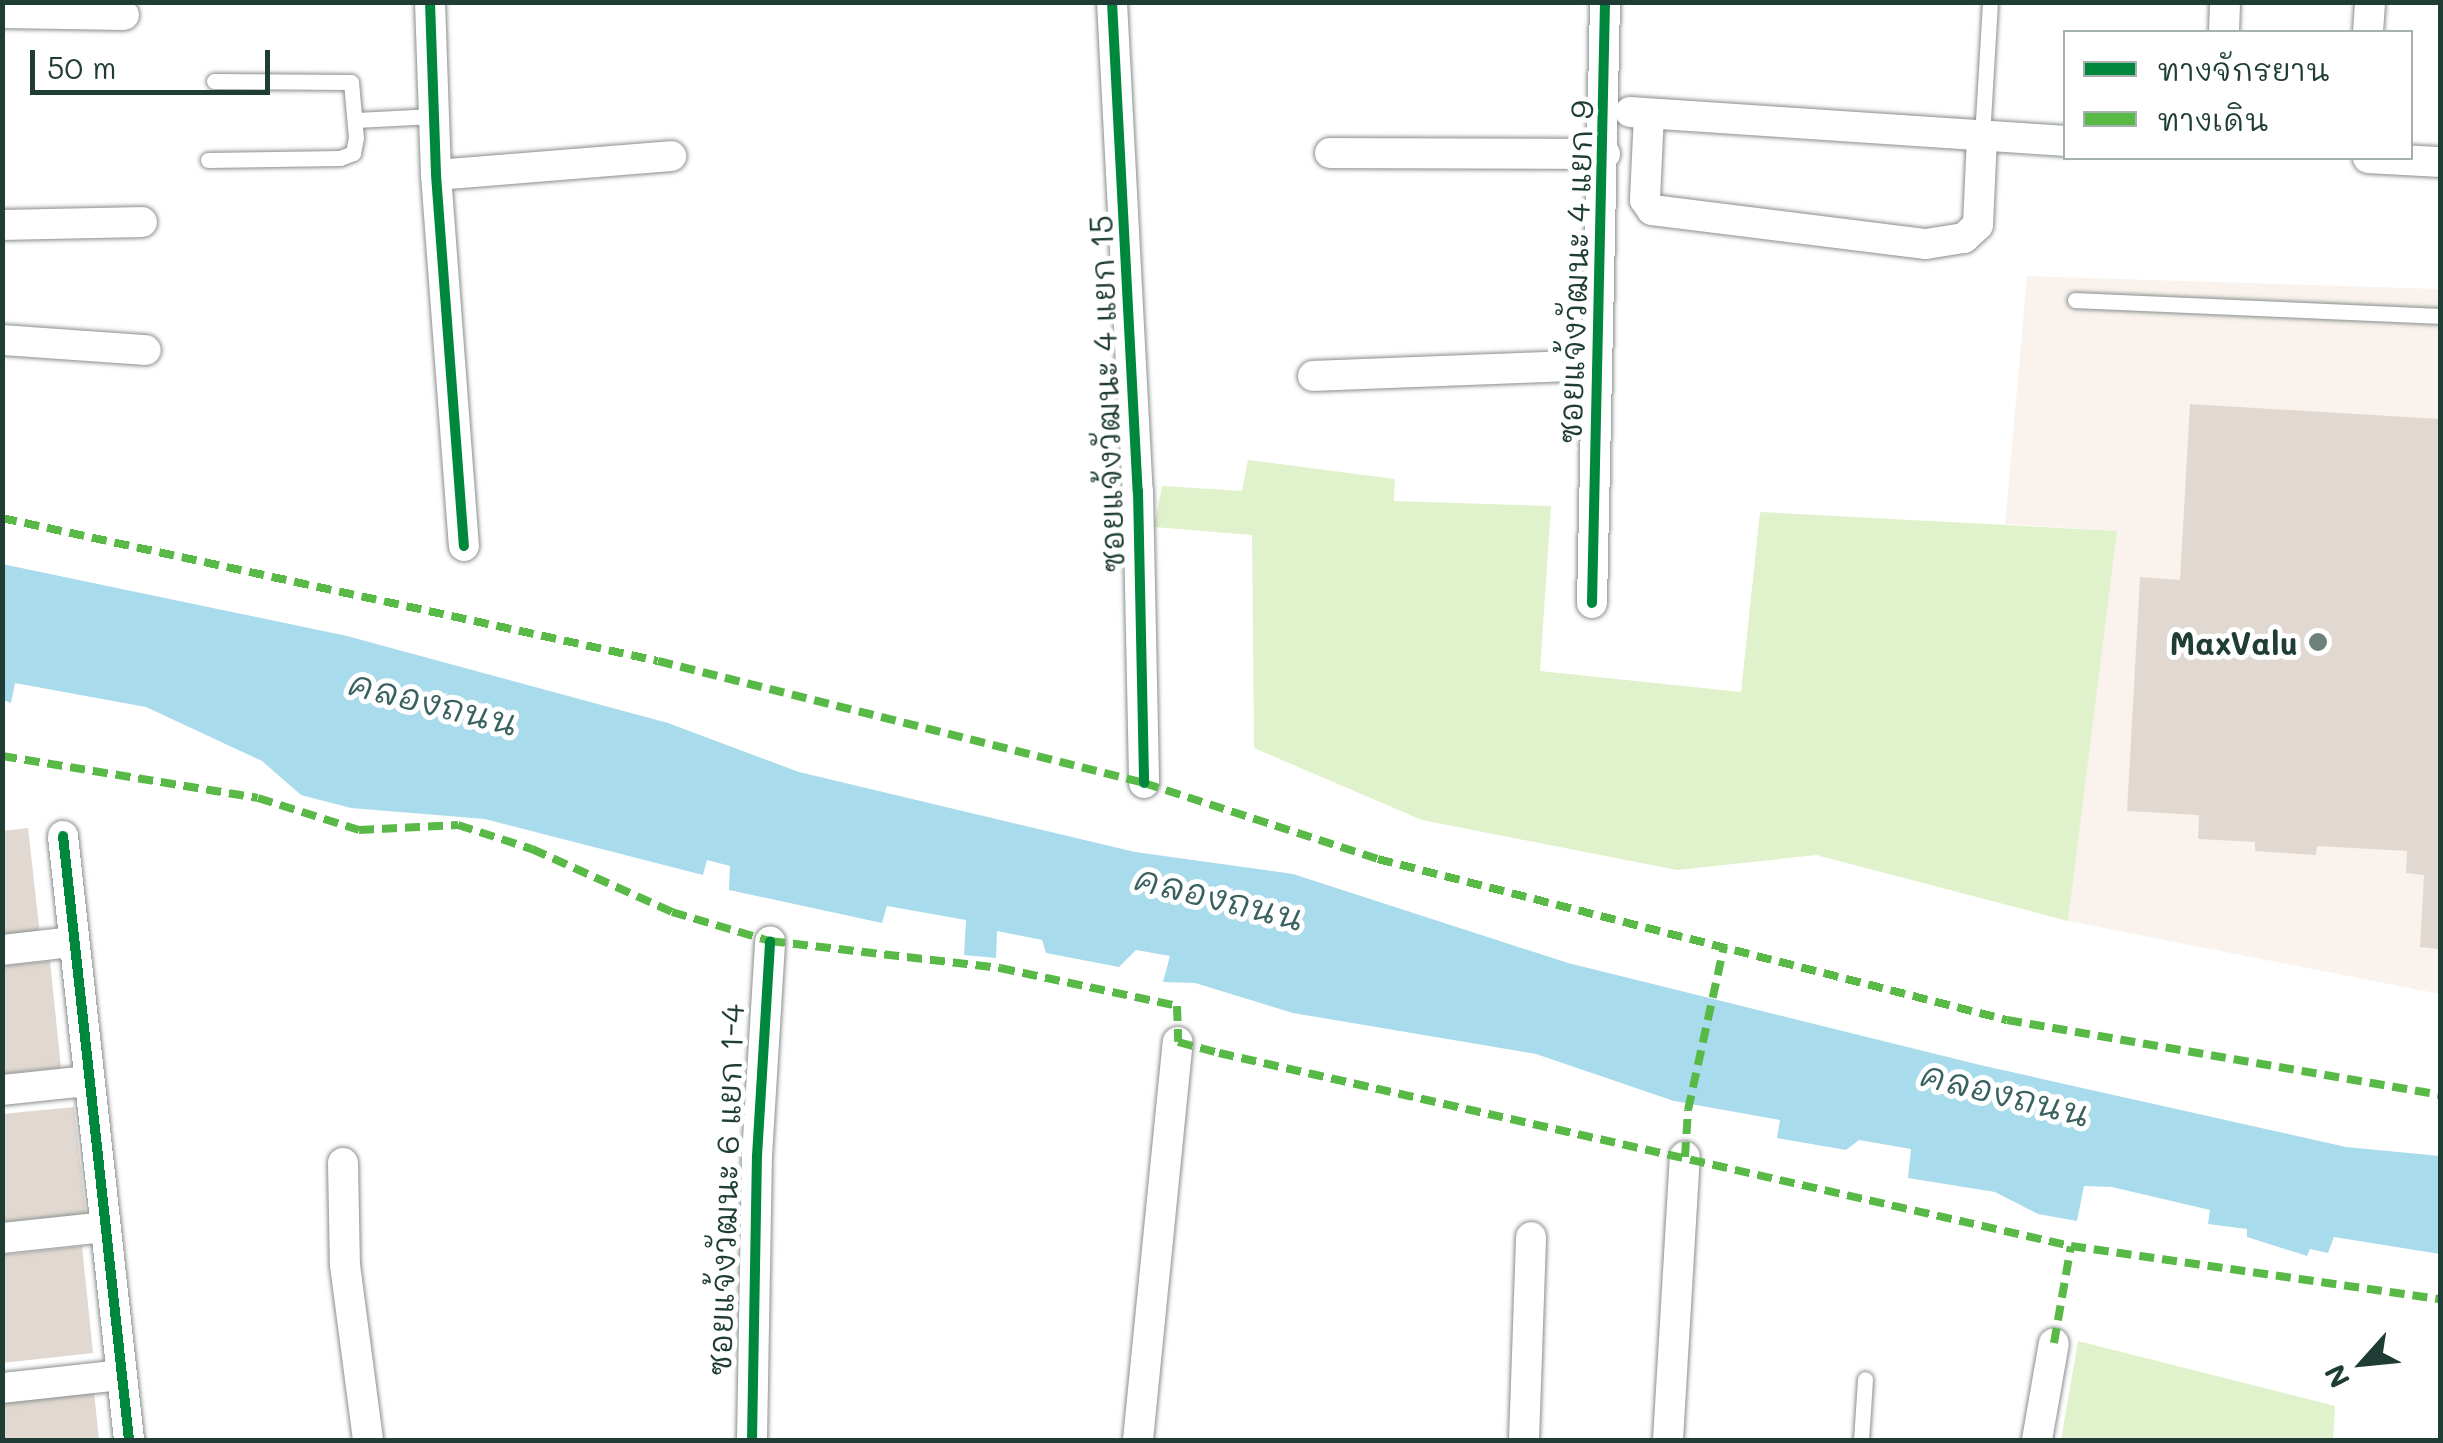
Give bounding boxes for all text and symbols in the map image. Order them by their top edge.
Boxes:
scale bar [35,30,275,92]
legend [2063,30,2413,160]
text: 50 m [47,47,117,87]
text: ทางจักรยาน [2157,49,2329,89]
street label: ซอยแจ้งวัฒนะ 4 แยก 9 [1550,99,1600,445]
text: ทางเดิน [2157,99,2268,139]
street label: ซอยแจ้งวัฒนะ 4 แยก 15 [1081,214,1131,574]
place label: MaxValu [2169,623,2298,661]
marker: MaxValu [2307,631,2329,653]
water label: คลองถนน [345,661,523,743]
water label: คลองถนน [1131,856,1309,938]
street label: ซอยแจ้งวัฒนะ 6 แยก 1-4 [699,1003,751,1377]
water label: คลองถนน [1917,1052,2095,1134]
north arrow [2313,1313,2413,1413]
text: N [2315,1359,2357,1394]

